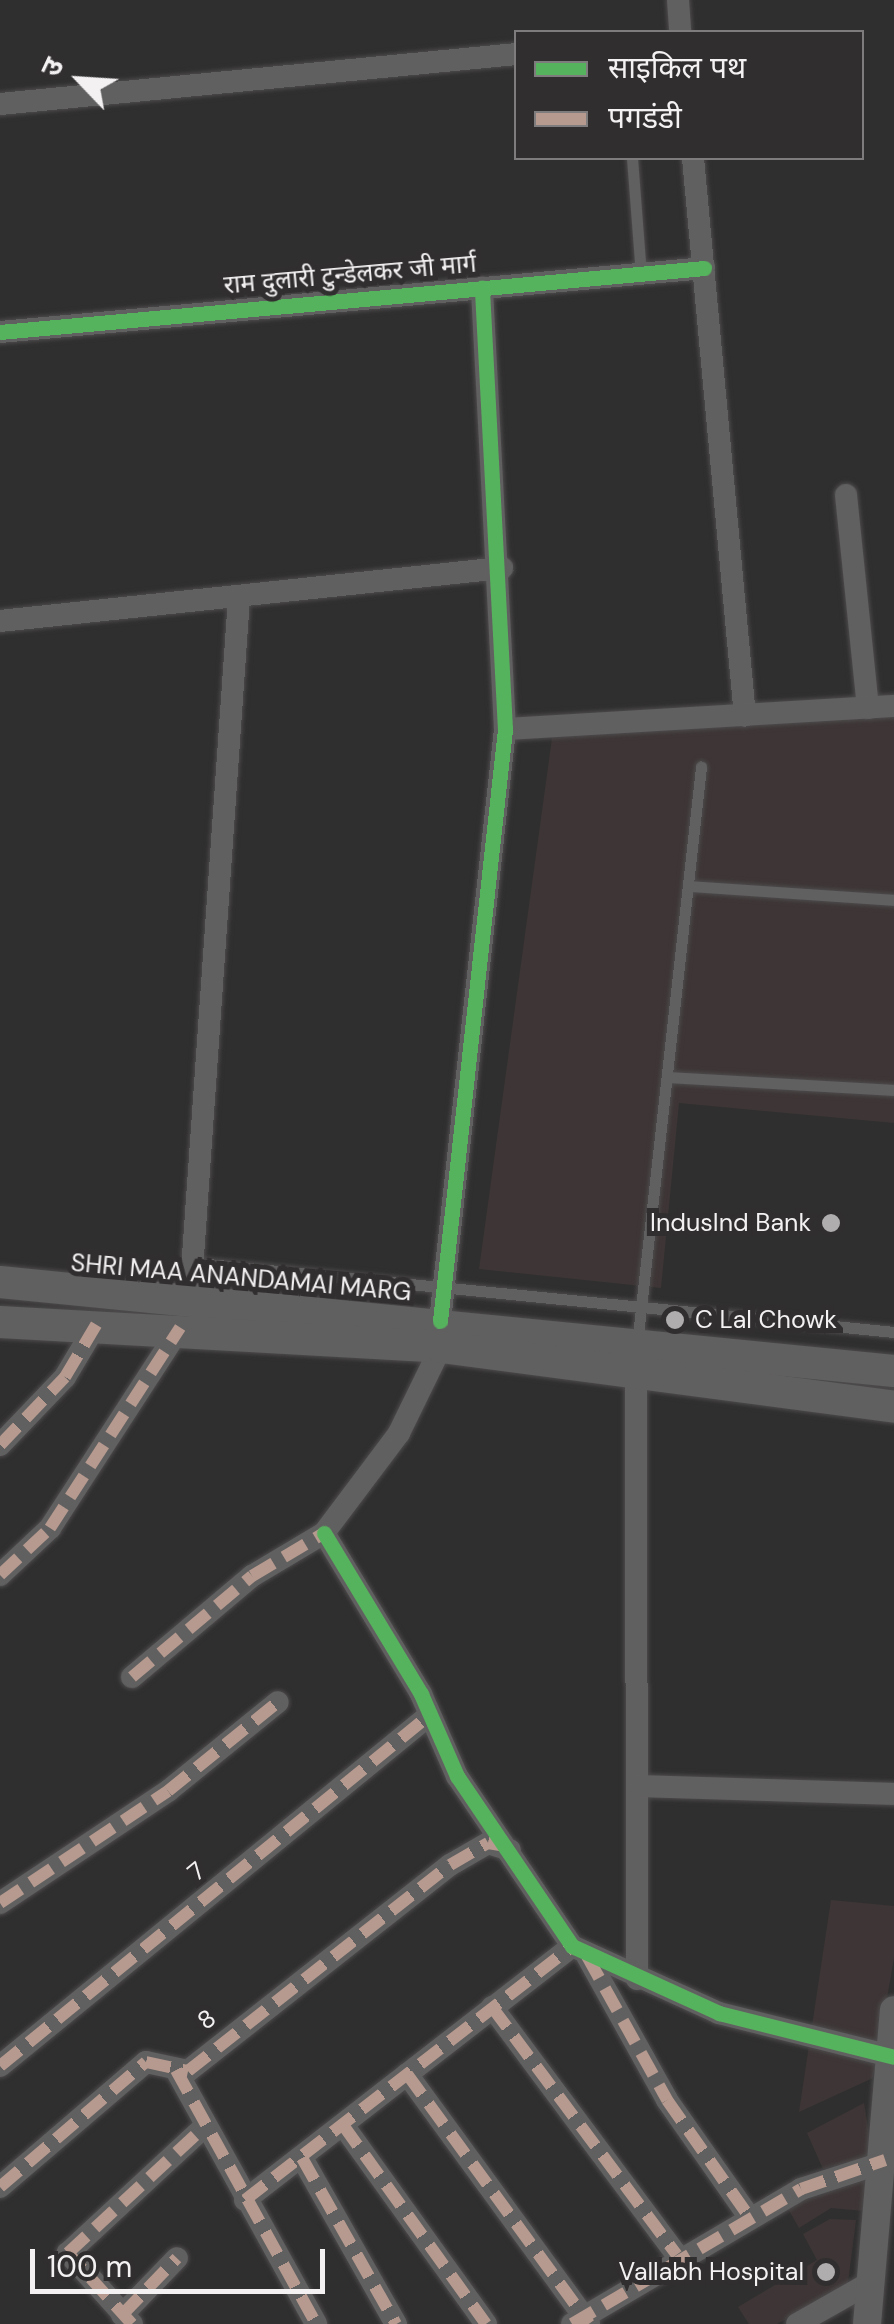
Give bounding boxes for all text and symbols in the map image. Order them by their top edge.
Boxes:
north arrow [30,30,130,130]
legend [514,30,864,160]
text: साइकिल पथ [608,48,746,87]
text: उ [32,52,73,82]
text: पगडंडी [608,98,682,137]
street label: राम दुलारी टुन्डेलकर जी मार्ग [222,249,478,301]
place label: IndusInd Bank [650,1208,811,1238]
marker: IndusInd Bank [820,1212,842,1234]
street label: SHRI MAA ANANDAMAI MARG [70,1248,412,1308]
place label: C Lal Chowk [695,1305,837,1335]
marker: C Lal Chowk [664,1309,686,1331]
street label: 7 [182,1856,212,1888]
street label: 8 [192,2004,222,2036]
scale bar [35,2229,330,2291]
text: 100 m [47,2247,132,2286]
place label: Vallabh Hospital [619,2257,804,2287]
marker: Vallabh Hospital [813,2259,839,2285]

